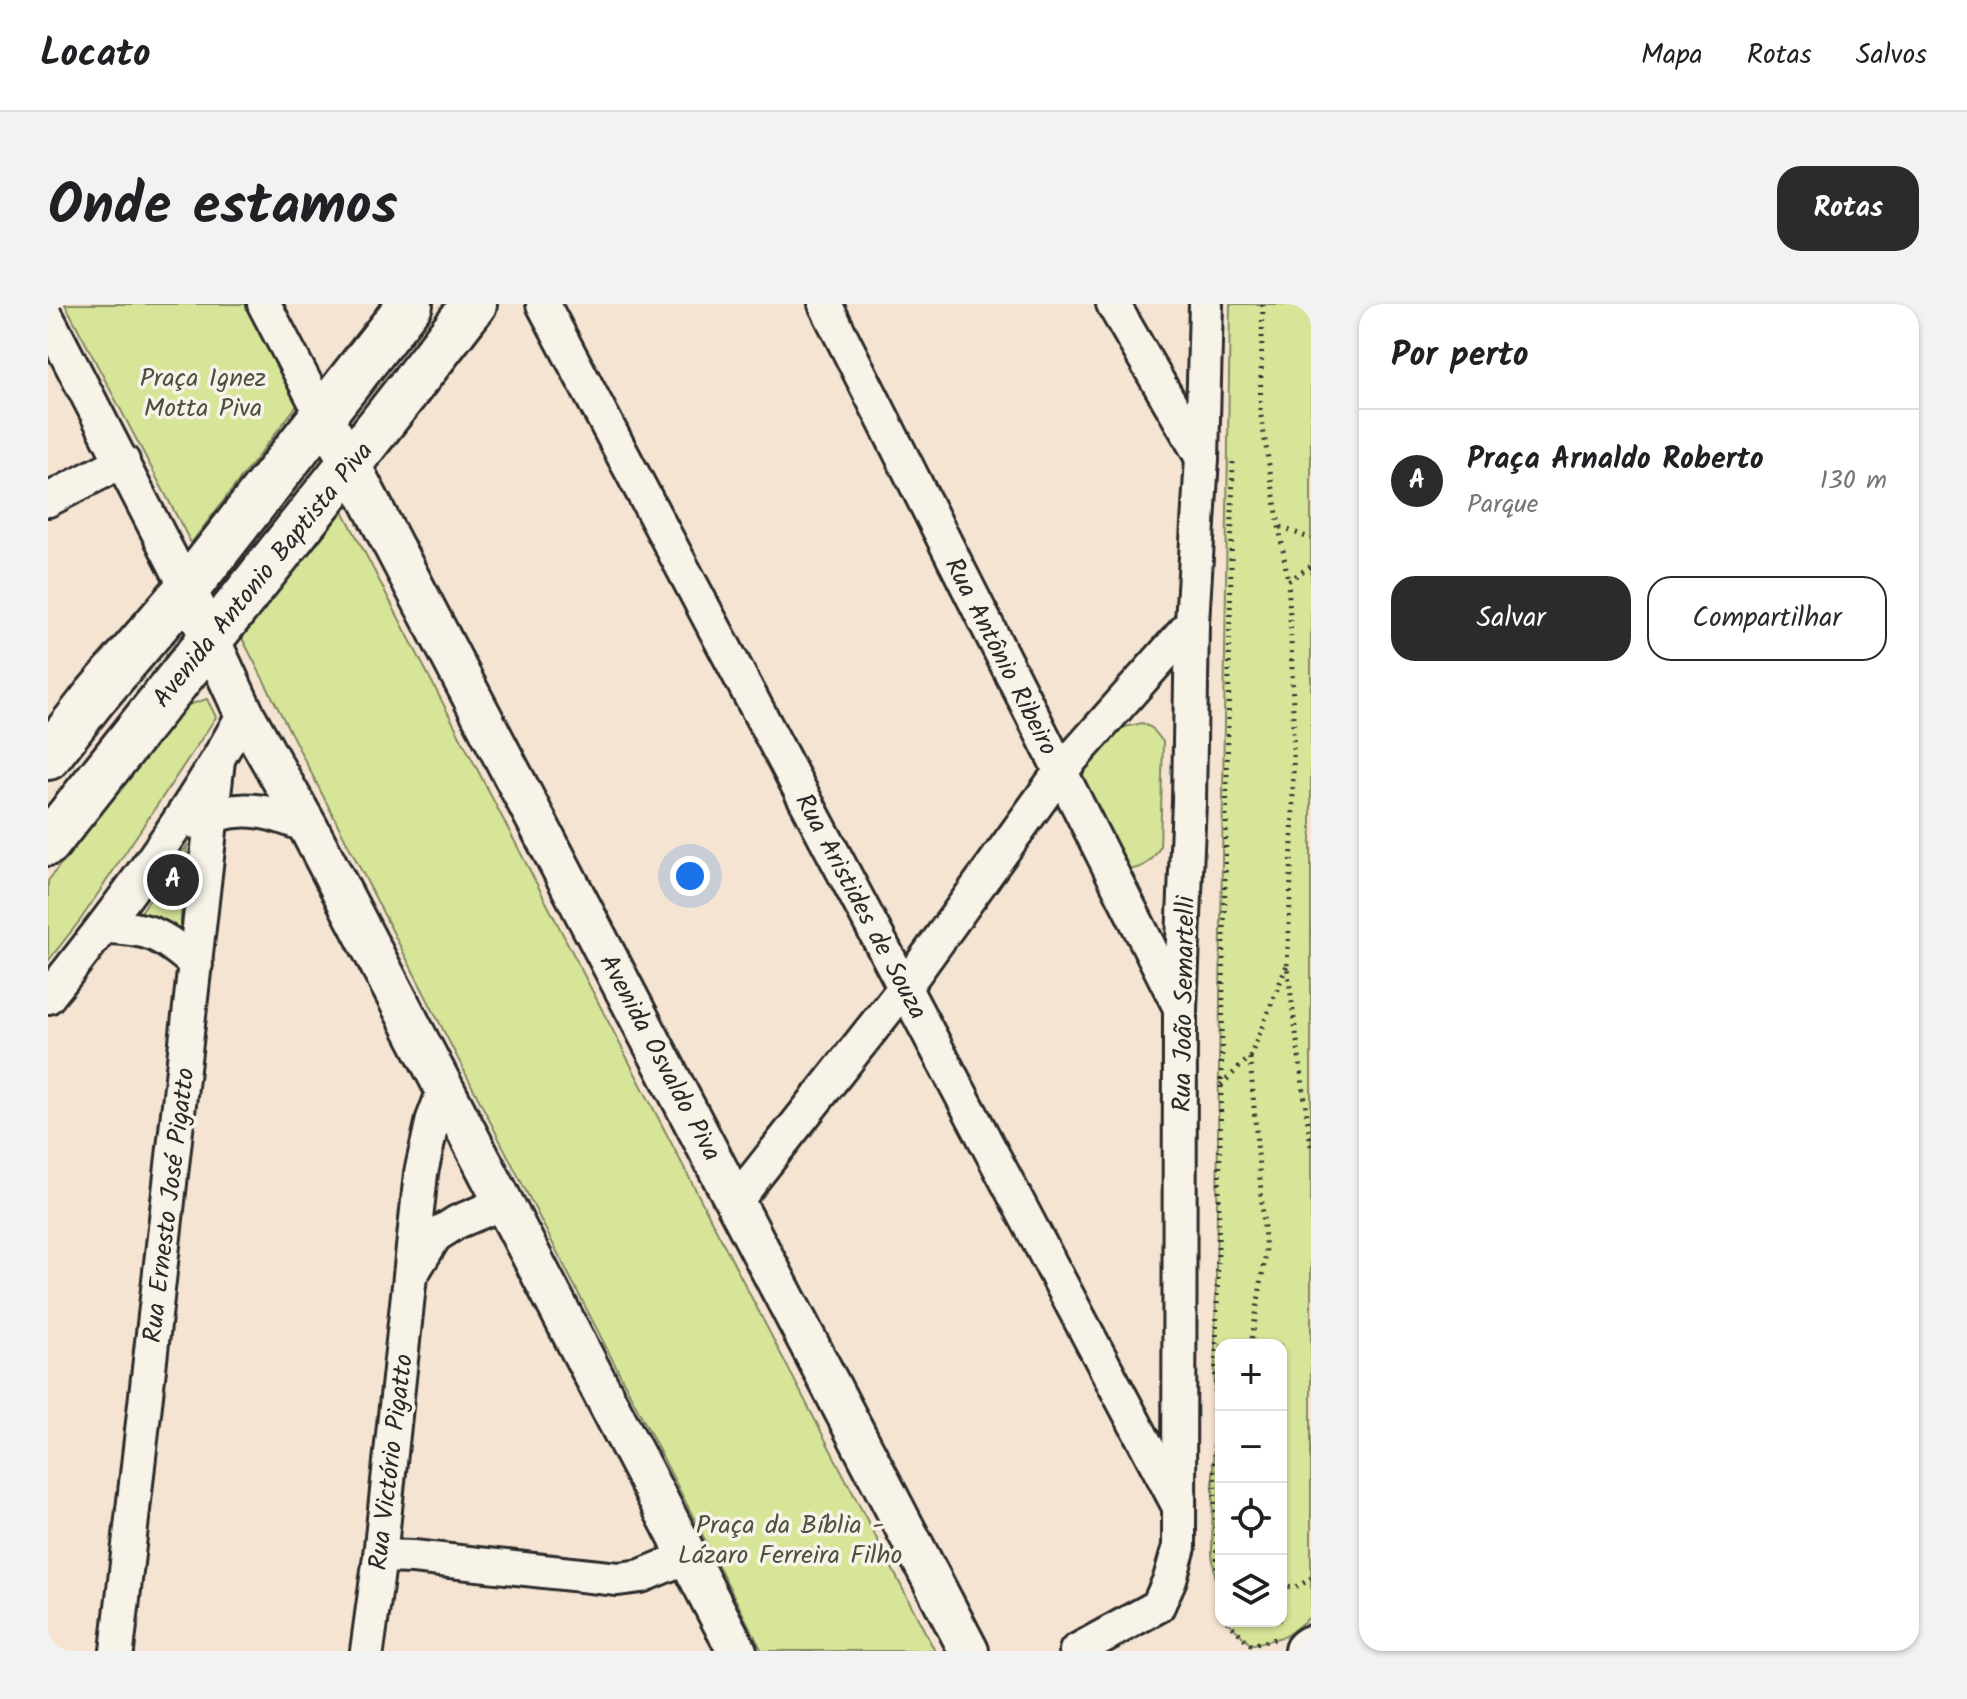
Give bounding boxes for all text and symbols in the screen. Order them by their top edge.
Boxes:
text: Locato [40,25,151,85]
text: Mapa [1641,33,1703,78]
text: Rotas [1747,33,1812,78]
text: Salvos [1856,33,1927,78]
text: Onde estamos [48,163,398,253]
button: Rotas [1777,166,1919,251]
text: Por perto [1391,329,1529,383]
park label: Praça Ignez Motta Piva [140,358,266,430]
street label: Avenida Antonio Baptista Piva [143,433,385,718]
text: Praça Arnaldo Roberto [1467,436,1764,484]
text: A [1409,460,1425,502]
text: 130 m [1820,460,1887,502]
text: Parque [1467,484,1538,526]
street label: Rua Antônio Ribeiro [932,551,1068,763]
button: Salvar [1391,576,1631,661]
button: Compartilhar [1647,576,1887,661]
street label: Rua Aristides de Souza [783,786,938,1028]
pin: A [147,850,199,910]
your location [670,856,710,896]
street label: Rua João Semartelli [1162,894,1208,1113]
street label: Avenida Osvaldo Piva [587,947,732,1169]
street label: Rua Ernesto José Pigatto [132,1065,208,1345]
map controls [1215,1339,1287,1627]
button: + [1215,1339,1287,1411]
street label: Rua Victório Pigatto [358,1352,426,1573]
button: − [1215,1411,1287,1483]
button: locate [1215,1483,1287,1555]
park label: Praça da Bíblia - Lázaro Ferreira Filho [678,1505,902,1577]
button: layers [1215,1555,1287,1627]

